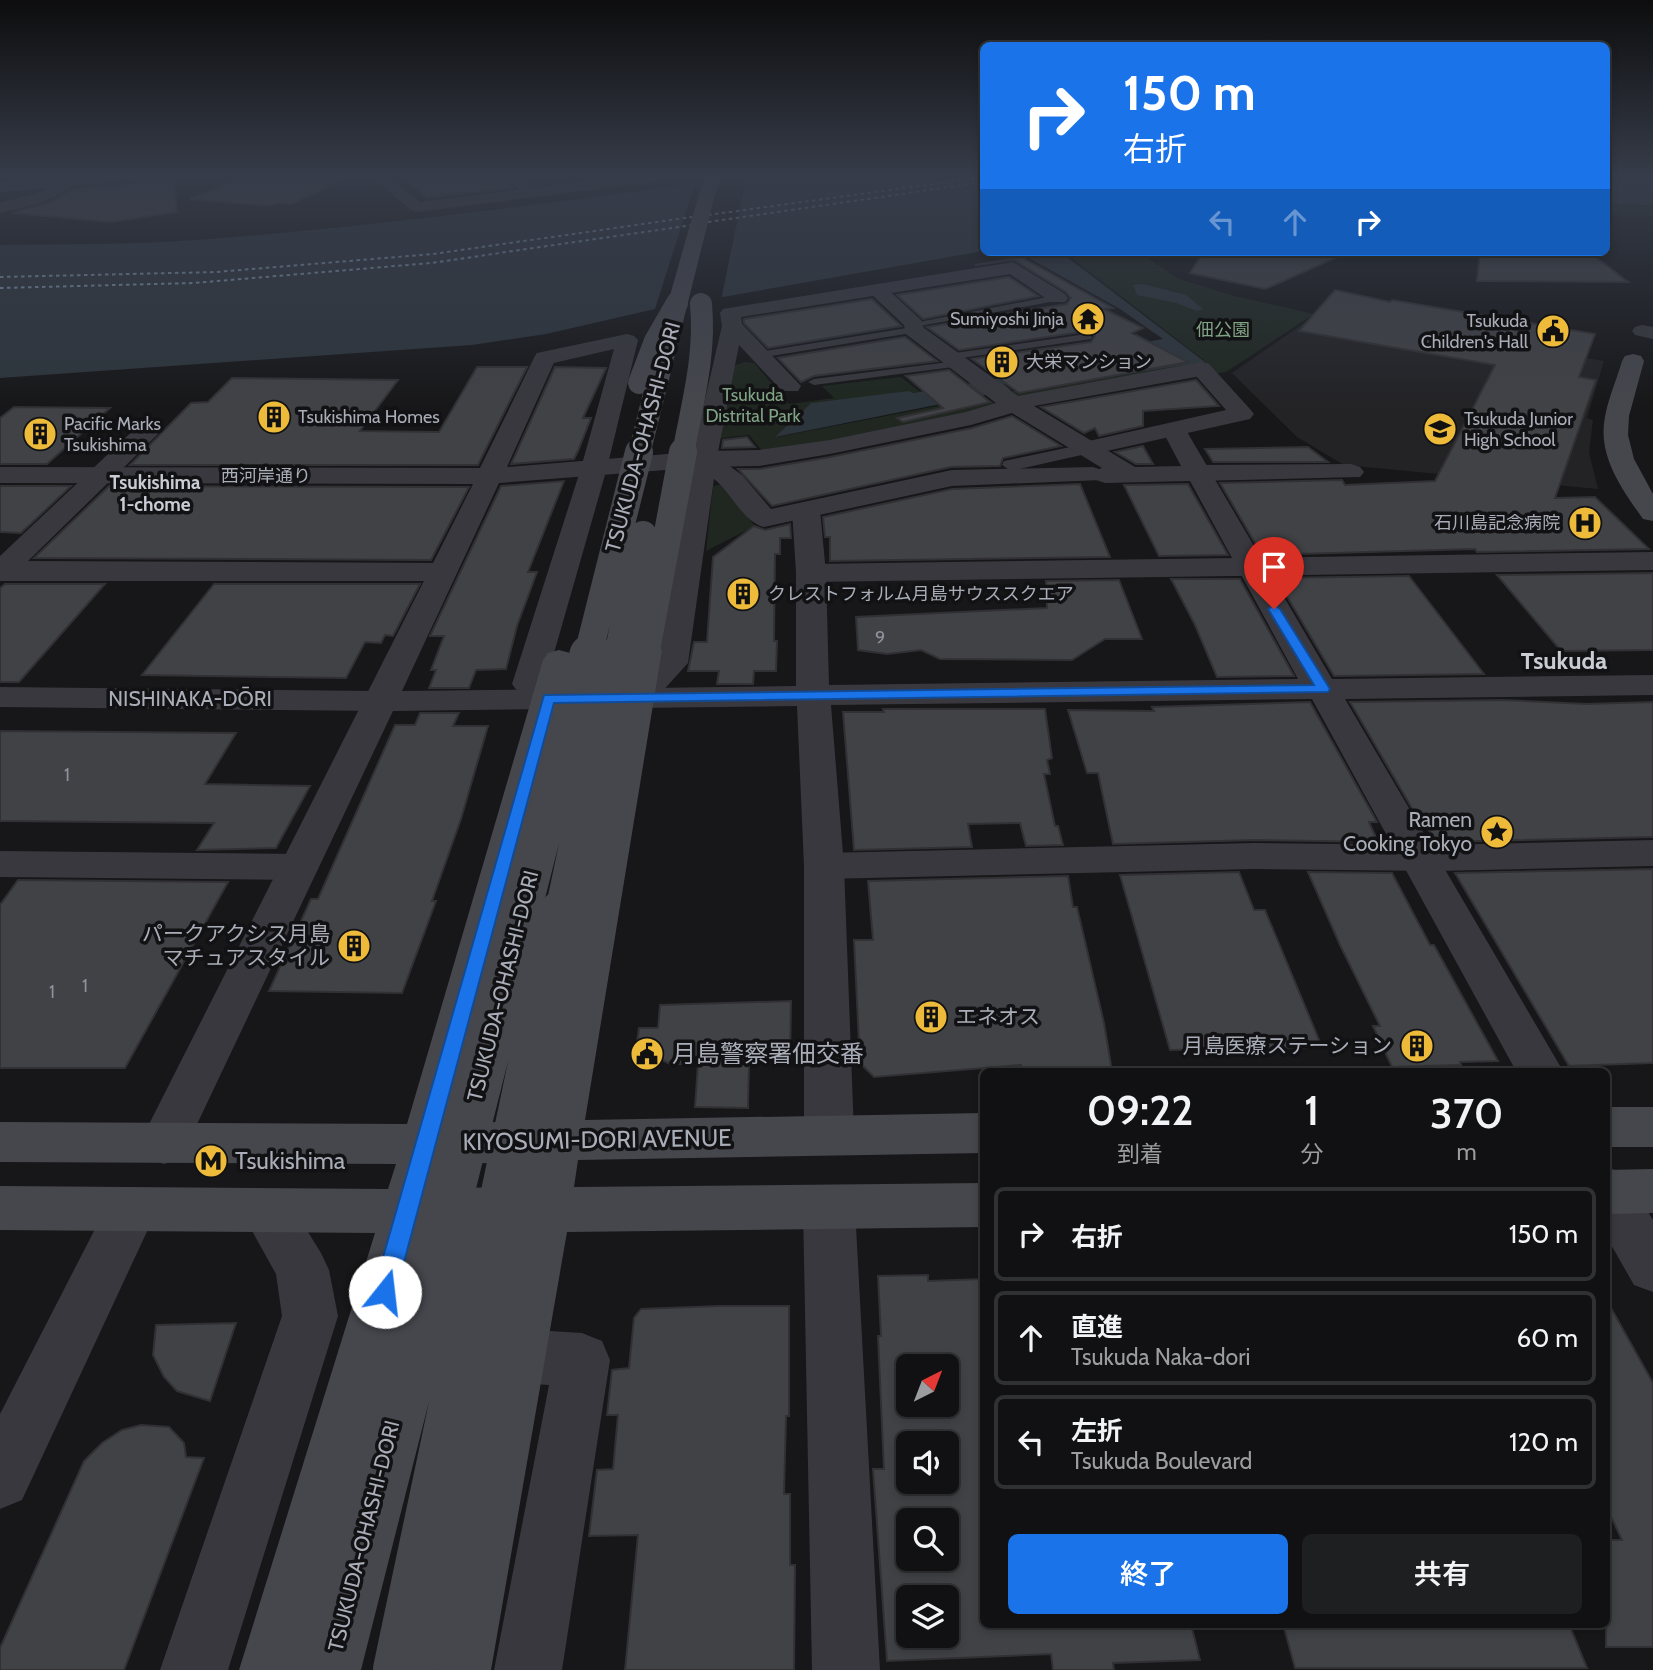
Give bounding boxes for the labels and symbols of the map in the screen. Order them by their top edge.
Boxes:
temple icon: Sumiyoshi Jinja [1069,300,1107,338]
place label: Sumiyoshi Jinja [950,308,1064,330]
place label: Tsukuda Children's Hall [1421,310,1529,353]
public building icon: Tsukuda Children's Hall [1534,312,1572,350]
street label: TSUKUDA-OHASHI-DORI [600,319,685,555]
park label: 佃公園 [1196,319,1250,341]
building icon: 大栄マンション [983,343,1021,381]
place label: 大栄マンション [1026,351,1152,373]
park label: Tsukuda Distrital Park [705,384,802,427]
building icon: Tsukishima Homes [255,398,293,436]
place label: Tsukishima Homes [298,406,440,428]
place label: Tsukuda Junior High School [1464,408,1573,451]
school or university icon: Tsukuda Junior High School [1421,410,1459,448]
place label: Pacific Marks Tsukishima [64,413,161,456]
building icon: Pacific Marks Tsukishima [21,415,59,453]
street label: 西河岸通り [221,465,311,487]
district label: Tsukishima 1-chome [109,471,201,516]
hospital icon: 石川島記念病院 [1566,504,1604,542]
place label: 石川島記念病院 [1434,512,1560,534]
pin [1244,537,1304,609]
building icon: クレストフォルム月島サウススクエア [724,575,762,613]
place label: クレストフォルム月島サウススクエア [768,583,1074,605]
house number: 9 [875,627,885,649]
district label: Tsukuda [1521,646,1607,675]
street label: NISHINAKA-DŌRI [108,686,272,711]
house number: 1 [64,764,70,786]
place label: Ramen Cooking Tokyo [1343,807,1472,856]
place icon: Ramen Cooking Tokyo [1478,813,1516,851]
street label: TSUKUDA-OHASHI-DORI [462,868,543,1104]
place label: パークアクシス月島 マチュアスタイル [142,921,330,970]
building icon: パークアクシス月島 マチュアスタイル [335,927,373,965]
house number: 1 [82,975,88,997]
house number: 1 [49,981,55,1003]
building icon: エネオス [912,998,950,1036]
place label: エネオス [956,1004,1040,1029]
building icon: 月島医療ステーション [1398,1027,1436,1065]
place label: 月島医療ステーション [1182,1033,1392,1058]
public building icon: 月島警察署佃交番 [628,1035,666,1073]
place label: 月島警察署佃交番 [672,1039,864,1068]
street label: KIYOSUMI-DORI AVENUE [462,1123,732,1156]
metro station icon: Tsukishima [192,1142,230,1180]
place label: Tsukishima [235,1146,346,1175]
position arrow [348,1255,422,1329]
north arrow [896,1354,959,1418]
street label: TSUKUDA-OHASHI-DORI [323,1418,404,1654]

